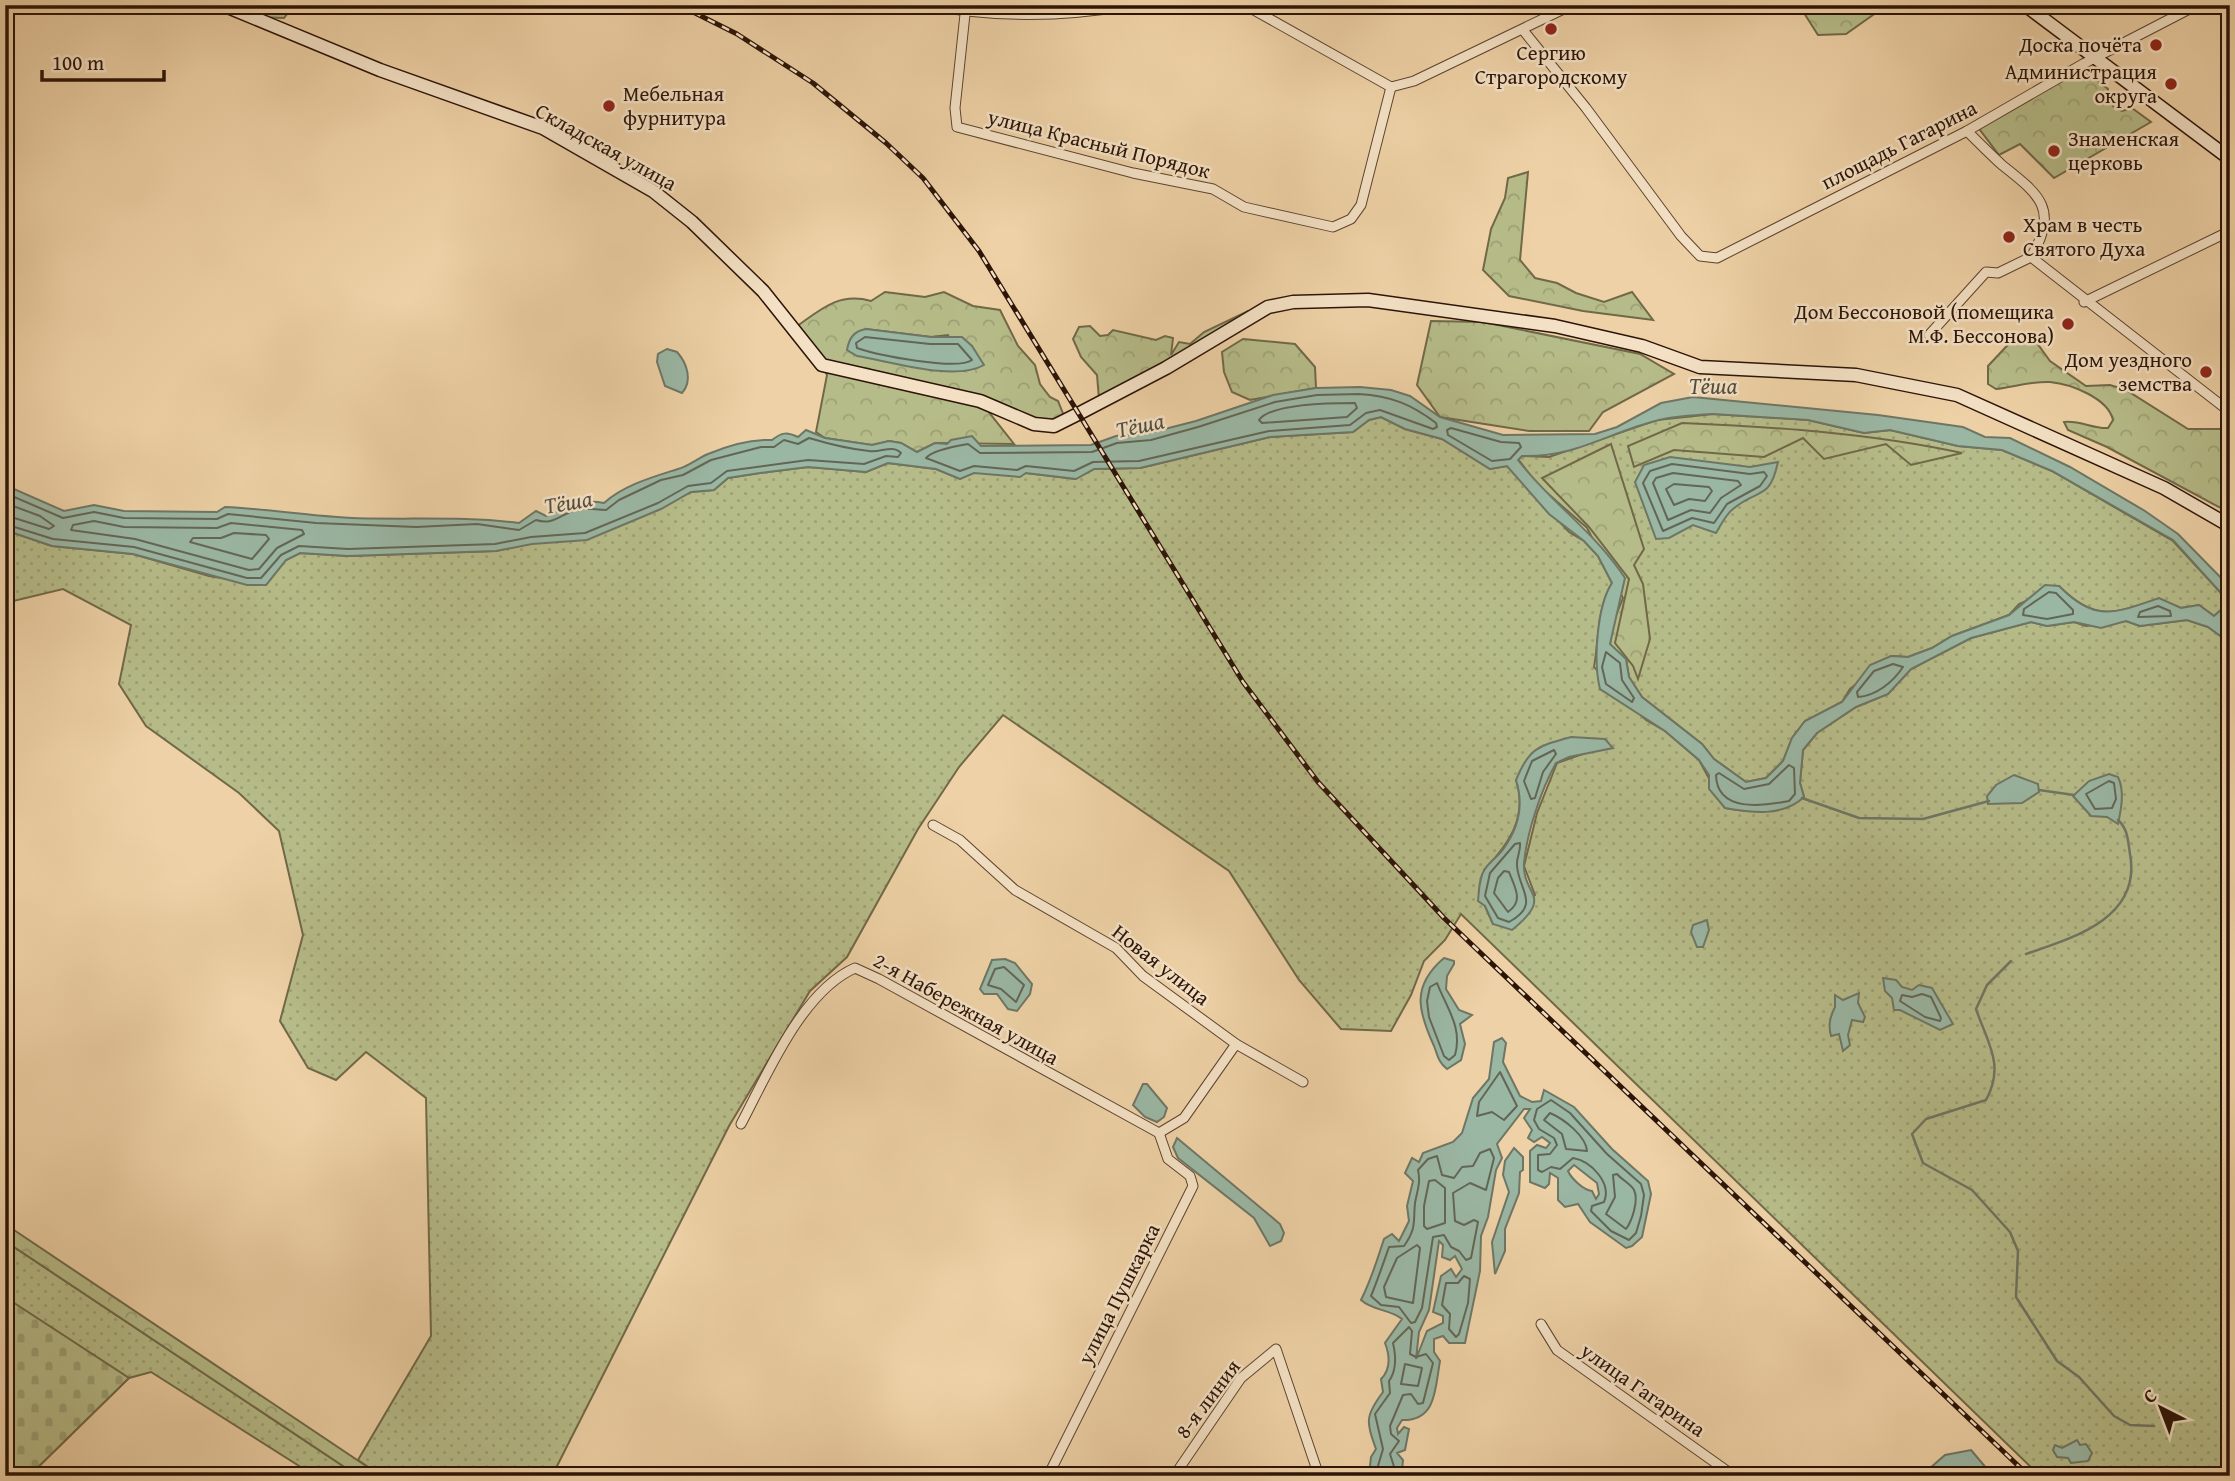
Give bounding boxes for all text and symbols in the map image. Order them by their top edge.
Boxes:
marker: Сергию Страгородскому [1543,21,1559,37]
place label: Доска почёта [2018,29,2142,60]
place label: Сергию Страгородскому [1475,37,1628,92]
marker: Доска почёта [2148,37,2164,53]
scale bar [42,38,164,82]
text: 100 m [52,47,104,78]
place label: Администрация округа [2005,56,2157,111]
marker: Администрация округа [2163,76,2179,92]
place label: Мебельная фурнитура [623,78,726,133]
street label: площадь Гагарина [1815,92,1982,197]
street label: Складская улица [530,95,683,198]
marker: Мебельная фурнитура [601,98,617,114]
street label: улица Красный Порядок [984,101,1214,186]
place label: Знаменская церковь [2068,123,2179,178]
marker: Знаменская церковь [2046,143,2062,159]
place label: Храм в честь Святого Духа [2023,209,2145,264]
marker: Храм в честь Святого Духа [2001,229,2017,245]
place label: Дом Бессоновой (помещика М.Ф. Бессонова) [1793,296,2054,351]
marker: Дом Бессоновой (помещика М.Ф. Бессонова) [2060,316,2076,332]
place label: Дом уездного земства [2064,344,2192,399]
marker: Дом уездного земства [2198,364,2214,380]
water label: Тёша [1689,369,1738,402]
water label: Тёша [1113,403,1168,446]
water label: Тёша [541,481,595,522]
street label: Новая улица [1106,916,1217,1013]
street label: 2-я Набережная улица [868,945,1065,1072]
street label: улица Пушкарка [1069,1218,1167,1371]
street label: улица Гагарина [1574,1334,1712,1444]
street label: 8-я линия [1168,1352,1248,1445]
north arrow [2126,1372,2196,1442]
text: С [2136,1381,2163,1409]

